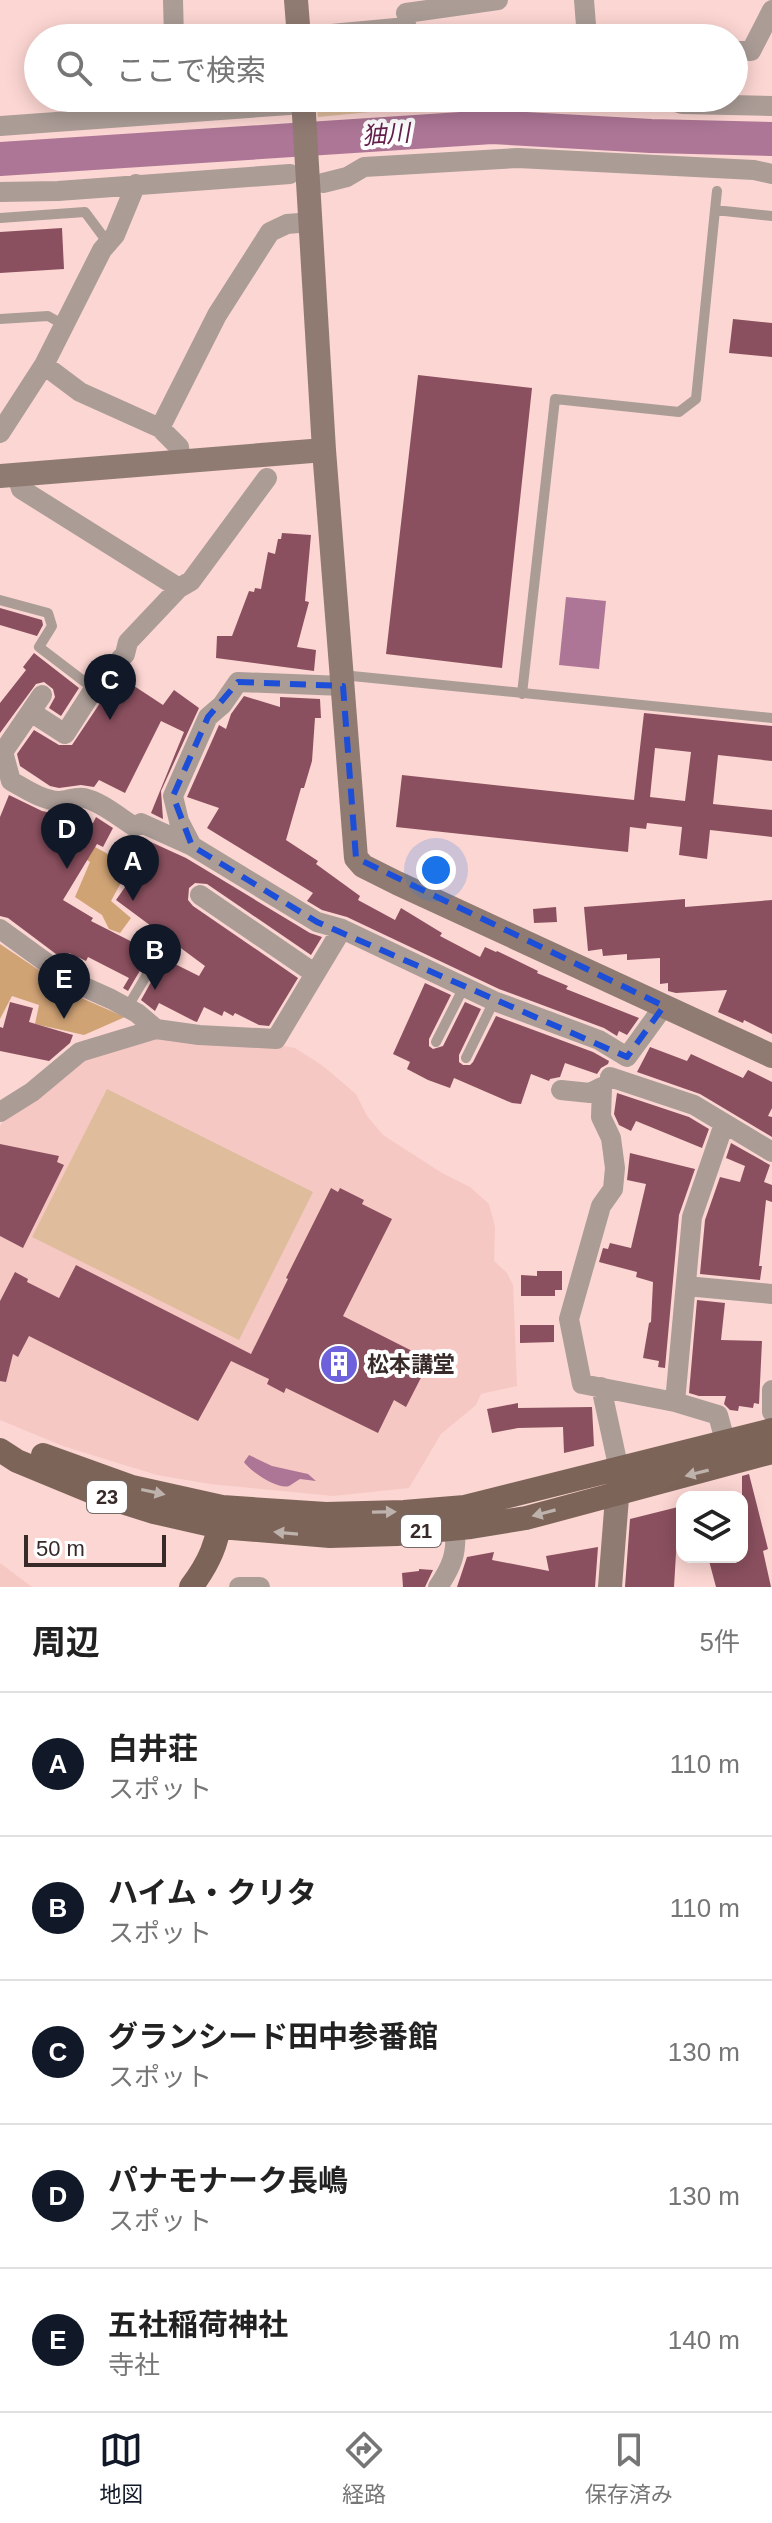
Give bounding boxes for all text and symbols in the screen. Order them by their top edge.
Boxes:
search box [24,24,748,112]
icon: search [52,46,96,90]
text: ここで検索 [116,54,266,87]
water label: 㹨川 [361,119,414,149]
pin: C [84,654,136,720]
pin: D [41,803,93,869]
pin: A [107,835,159,901]
your location [416,850,456,890]
pin: B [129,924,181,990]
pin: E [38,953,90,1019]
building icon: 松本講堂 [318,1343,360,1385]
place label: 松本講堂 [367,1352,455,1377]
one-way arrow [684,1467,709,1479]
road number: 23 [87,1481,127,1513]
one-way arrow [140,1486,165,1499]
map controls [676,1491,748,1563]
button: layers [676,1491,748,1563]
one-way arrow [372,1506,397,1519]
one-way arrow [531,1508,556,1520]
road number: 21 [401,1515,441,1547]
one-way arrow [273,1526,298,1539]
scale bar [24,1531,166,1567]
text: 50 m [36,1536,85,1561]
text: 周辺 [32,1623,100,1661]
text: 5件 [700,1627,740,1657]
text: 白井荘 [108,1732,198,1765]
text: A [49,1749,67,1779]
text: 110 m [670,1749,740,1779]
text: スポット [108,1774,212,1804]
text: ハイム・クリタ [108,1876,317,1909]
text: B [49,1893,67,1923]
text: 110 m [670,1893,740,1923]
text: スポット [108,1918,212,1948]
text: グランシード田中参番館 [108,2020,438,2053]
text: C [49,2037,67,2067]
text: 130 m [668,2037,740,2067]
text: スポット [108,2062,212,2092]
text: パナモナーク長嶋 [108,2164,348,2197]
text: D [49,2181,67,2211]
text: 130 m [668,2181,740,2211]
text: スポット [108,2206,212,2236]
text: 五社稲荷神社 [108,2308,288,2341]
text: E [49,2325,67,2355]
text: 140 m [668,2325,740,2355]
text: 寺社 [108,2350,160,2380]
tab: 地図 [99,2428,143,2508]
tab: 経路 [342,2428,386,2508]
tab: 保存済み [585,2428,673,2508]

